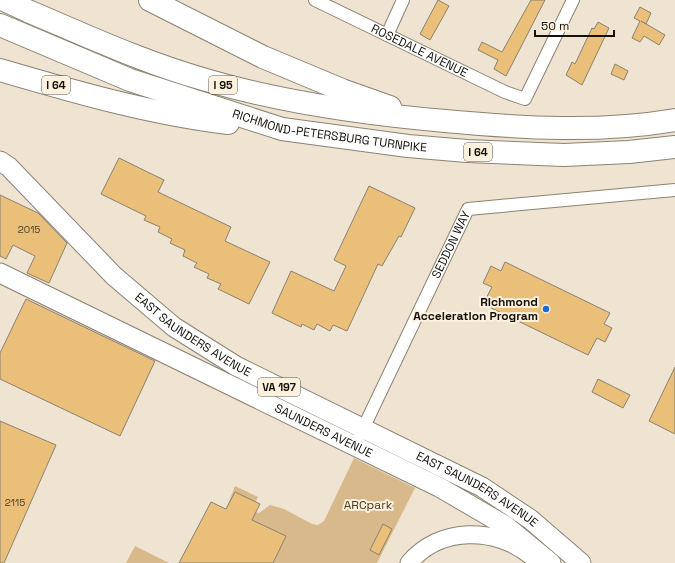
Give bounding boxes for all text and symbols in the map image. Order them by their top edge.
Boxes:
scale bar [535,12,614,38]
text: 50 m [541,18,569,34]
street label: ROSEDALE AVENUE [369,20,470,81]
road number: I 64 [42,76,70,94]
road number: I 95 [209,76,237,94]
street label: RICHMOND-PETERSBURG TURNPIKE [230,106,428,156]
road number: I 64 [464,143,492,161]
street label: SEDDON WAY [428,208,474,281]
house number: 2015 [18,223,40,236]
street label: EAST SAUNDERS AVENUE [131,289,254,380]
place label: Richmond Acceleration Program [413,294,538,324]
marker: Richmond Acceleration Program [541,304,551,314]
road number: VA 197 [258,378,300,396]
street label: SAUNDERS AVENUE [272,400,375,462]
street label: EAST SAUNDERS AVENUE [413,448,542,531]
house number: 2115 [5,496,25,509]
park label: ARCpark [344,497,393,513]

